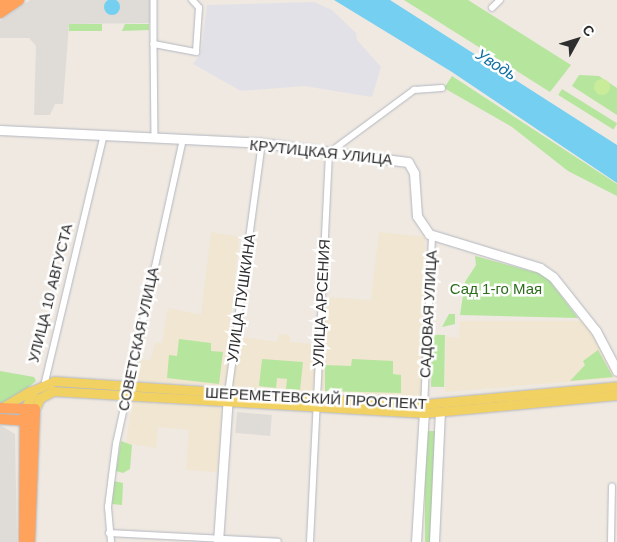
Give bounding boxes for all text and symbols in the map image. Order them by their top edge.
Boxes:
north arrow [552,15,602,65]
text: С [579,22,598,40]
water label: Уводь [472,45,520,85]
street label: КРУТИЦКАЯ УЛИЦА [249,136,393,168]
street label: УЛИЦА 10 АВГУСТА [24,222,76,364]
street label: УЛИЦА ПУШКИНА [223,233,259,363]
street label: УЛИЦА АРСЕНИЯ [309,239,333,367]
street label: САДОВАЯ УЛИЦА [416,250,440,378]
street label: СОВЕТСКАЯ УЛИЦА [114,265,162,413]
park label: Сад 1-го Мая [450,280,542,298]
street label: ШЕРЕМЕТЕВСКИЙ ПРОСПЕКТ [205,383,427,413]

